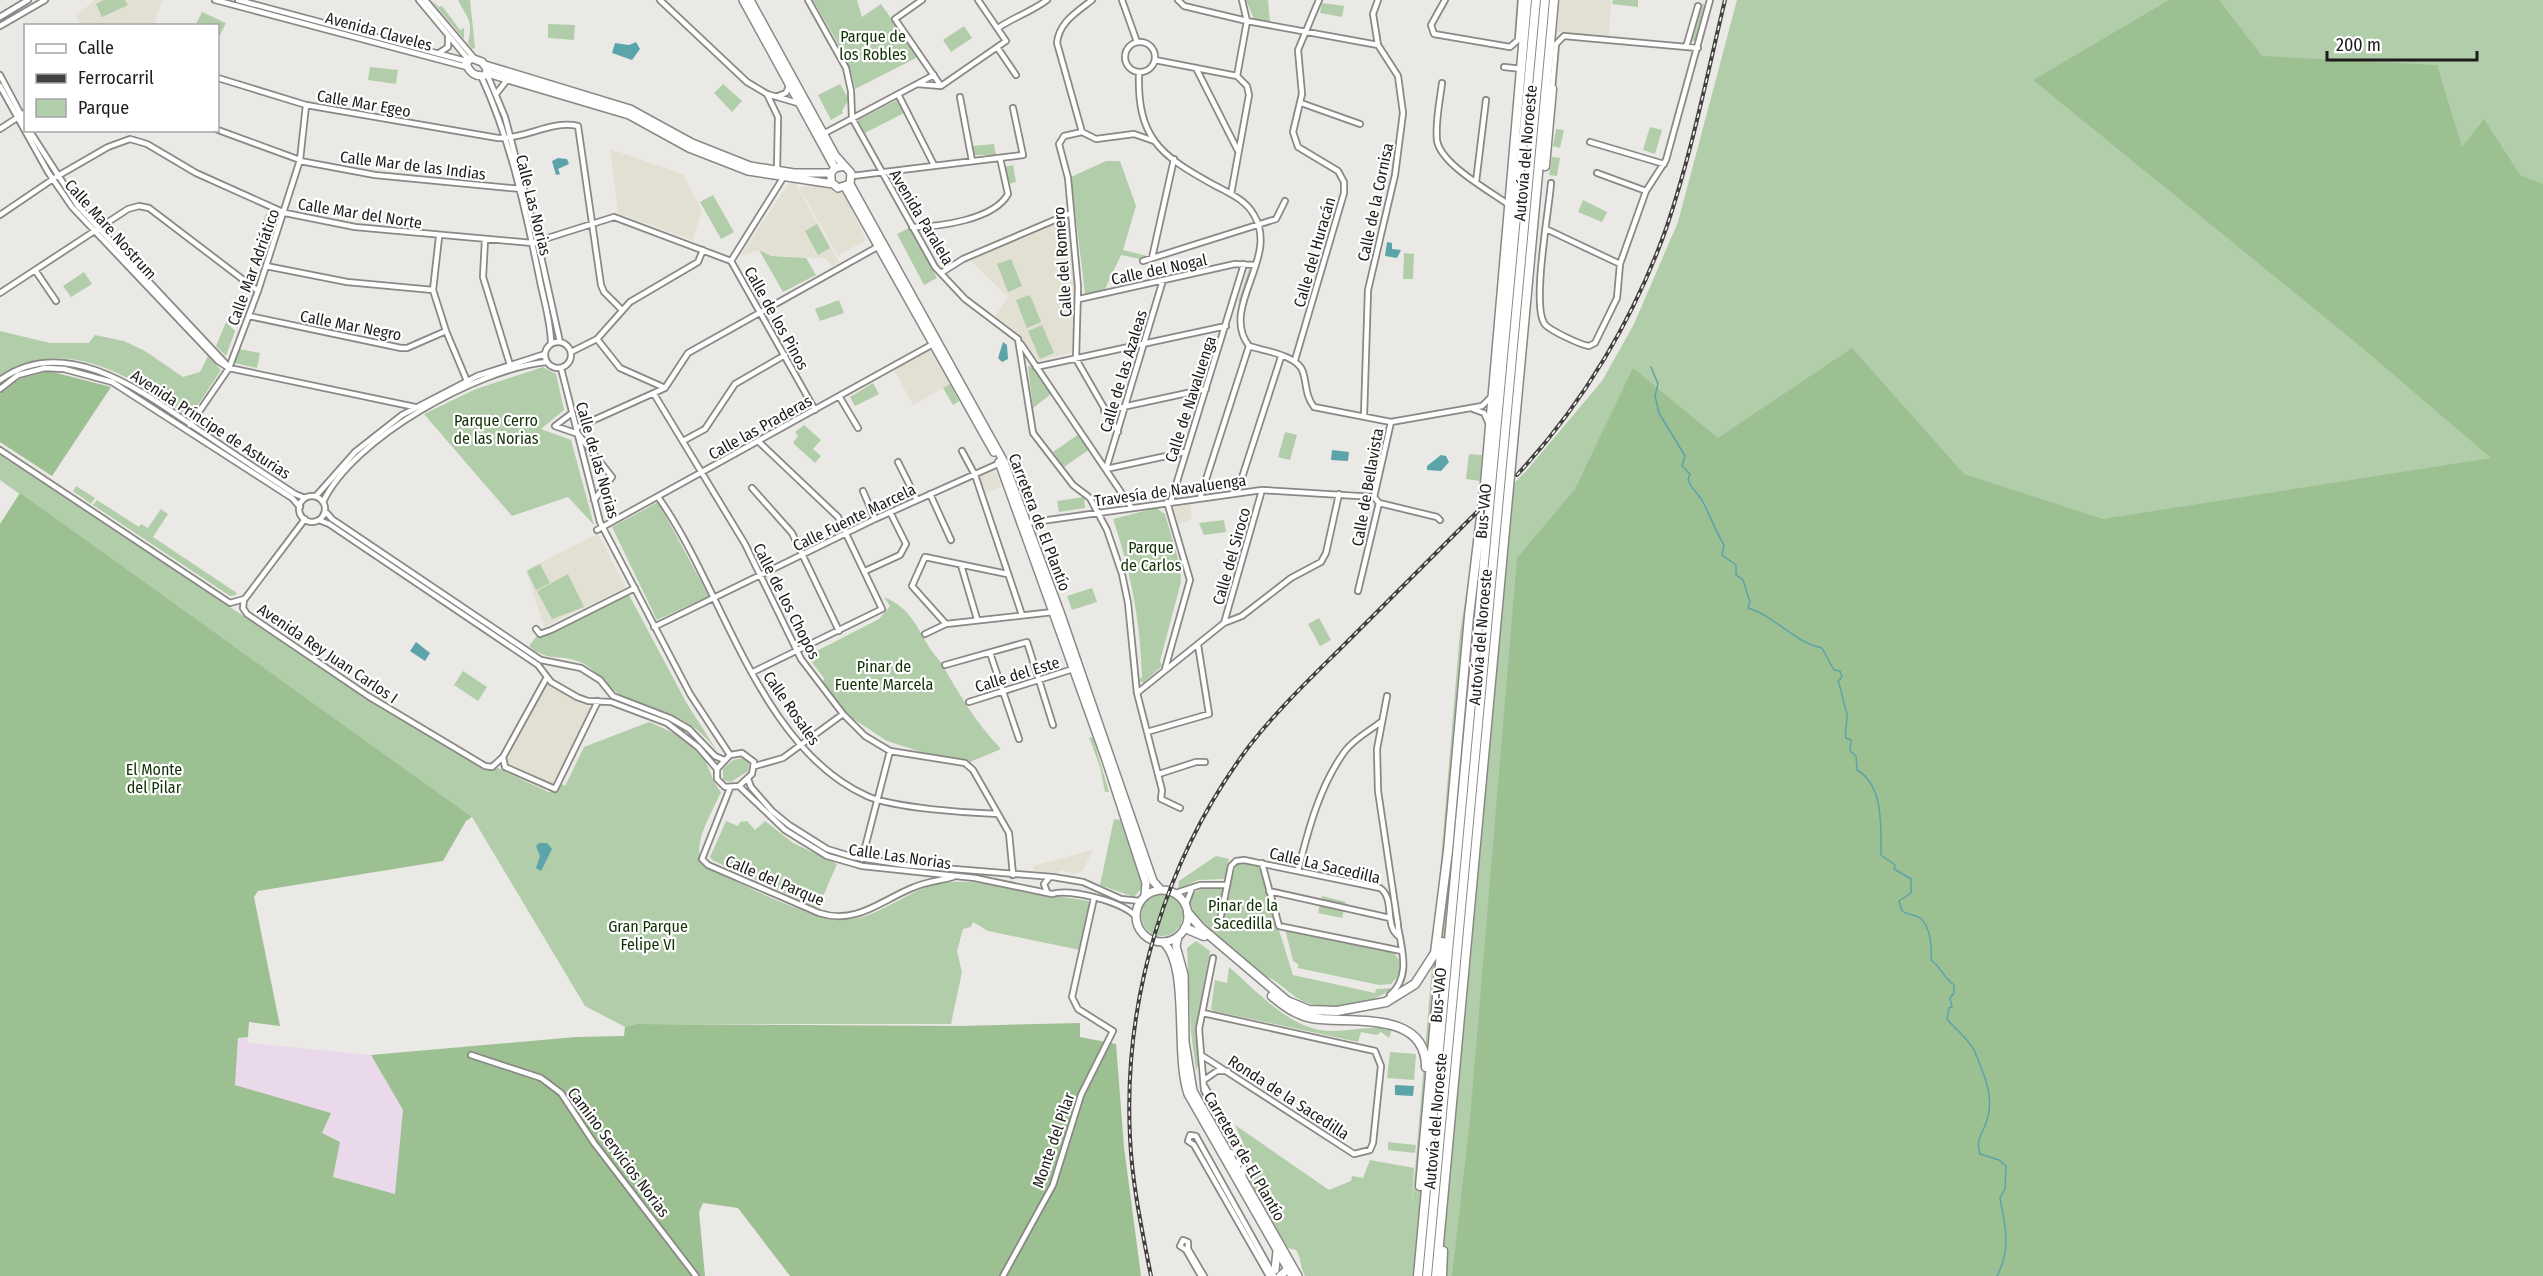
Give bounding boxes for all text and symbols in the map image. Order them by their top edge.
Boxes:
street label: Avenida Claveles [323,8,434,55]
legend [24,24,219,132]
scale bar [2327,24,2477,62]
park label: Parque de los Robles [839,27,907,64]
text: 200 m [2336,34,2381,56]
text: Calle [78,37,114,59]
text: Ferrocarril [78,67,154,89]
street label: Autovía del Noroeste [1510,84,1541,222]
street label: Calle Mar Egeo [315,86,412,121]
text: Parque [78,97,129,119]
street label: Calle de la Cornisa [1354,141,1397,263]
street label: Calle Mar de las Indias [339,147,487,184]
street label: Calle Las Norias [512,153,555,258]
street label: Avenida Paralela [886,166,958,269]
street label: Calle Mare Nostrum [61,175,161,283]
street label: Calle Mar del Norte [297,194,423,233]
street label: Calle del Huracán [1290,195,1339,310]
street label: Calle Mar Adriático [224,206,283,328]
street label: Calle del Romero [1049,206,1076,318]
street label: Calle del Nogal [1109,250,1209,289]
street label: Calle de los Pinos [740,263,813,373]
street label: Calle Mar Negro [299,306,403,345]
street label: Calle de las Azaleas [1096,307,1151,435]
street label: Calle de Navaluenga [1161,333,1220,465]
street label: Avenida Príncipe de Asturias [127,366,294,483]
street label: Calle las Praderas [705,391,815,464]
street label: Calle de las Norias [572,400,623,521]
park label: Parque Cerro de las Norias [453,411,539,448]
street label: Calle de Bellavista [1348,426,1387,548]
street label: Carretera de El Plantío [1005,451,1075,594]
street label: Travesía de Navaluenga [1093,470,1247,511]
street label: Calle Fuente Marcela [790,479,919,555]
street label: Bus-VAO [1472,483,1495,540]
street label: Calle del Siroco [1208,505,1254,607]
park label: Parque de Carlos [1120,538,1182,575]
street label: Calle de los Chopos [749,540,824,663]
street label: Autovía del Noroeste [1465,568,1496,706]
street label: Avenida Rey Juan Carlos I [254,599,401,707]
street label: Calle del Este [973,653,1062,696]
park label: Pinar de Fuente Marcela [835,657,933,694]
street label: Calle Rosales [759,668,824,749]
park label: El Monte del Pilar [126,760,182,797]
street label: Calle Las Norias [847,840,953,873]
street label: Calle La Sacedilla [1268,843,1382,888]
street label: Calle del Parque [723,851,827,910]
park label: Pinar de la Sacedilla [1208,896,1278,933]
park label: Gran Parque Felipe VI [608,917,688,954]
street label: Bus-VAO [1427,967,1450,1024]
street label: Ronda de la Sacedilla [1225,1051,1353,1144]
street label: Autovía del Noroeste [1420,1052,1451,1190]
street label: Camino Servicios Norias [564,1084,674,1221]
street label: Carretera de El Plantío [1200,1088,1289,1224]
street label: Monte del Pilar [1028,1090,1079,1190]

